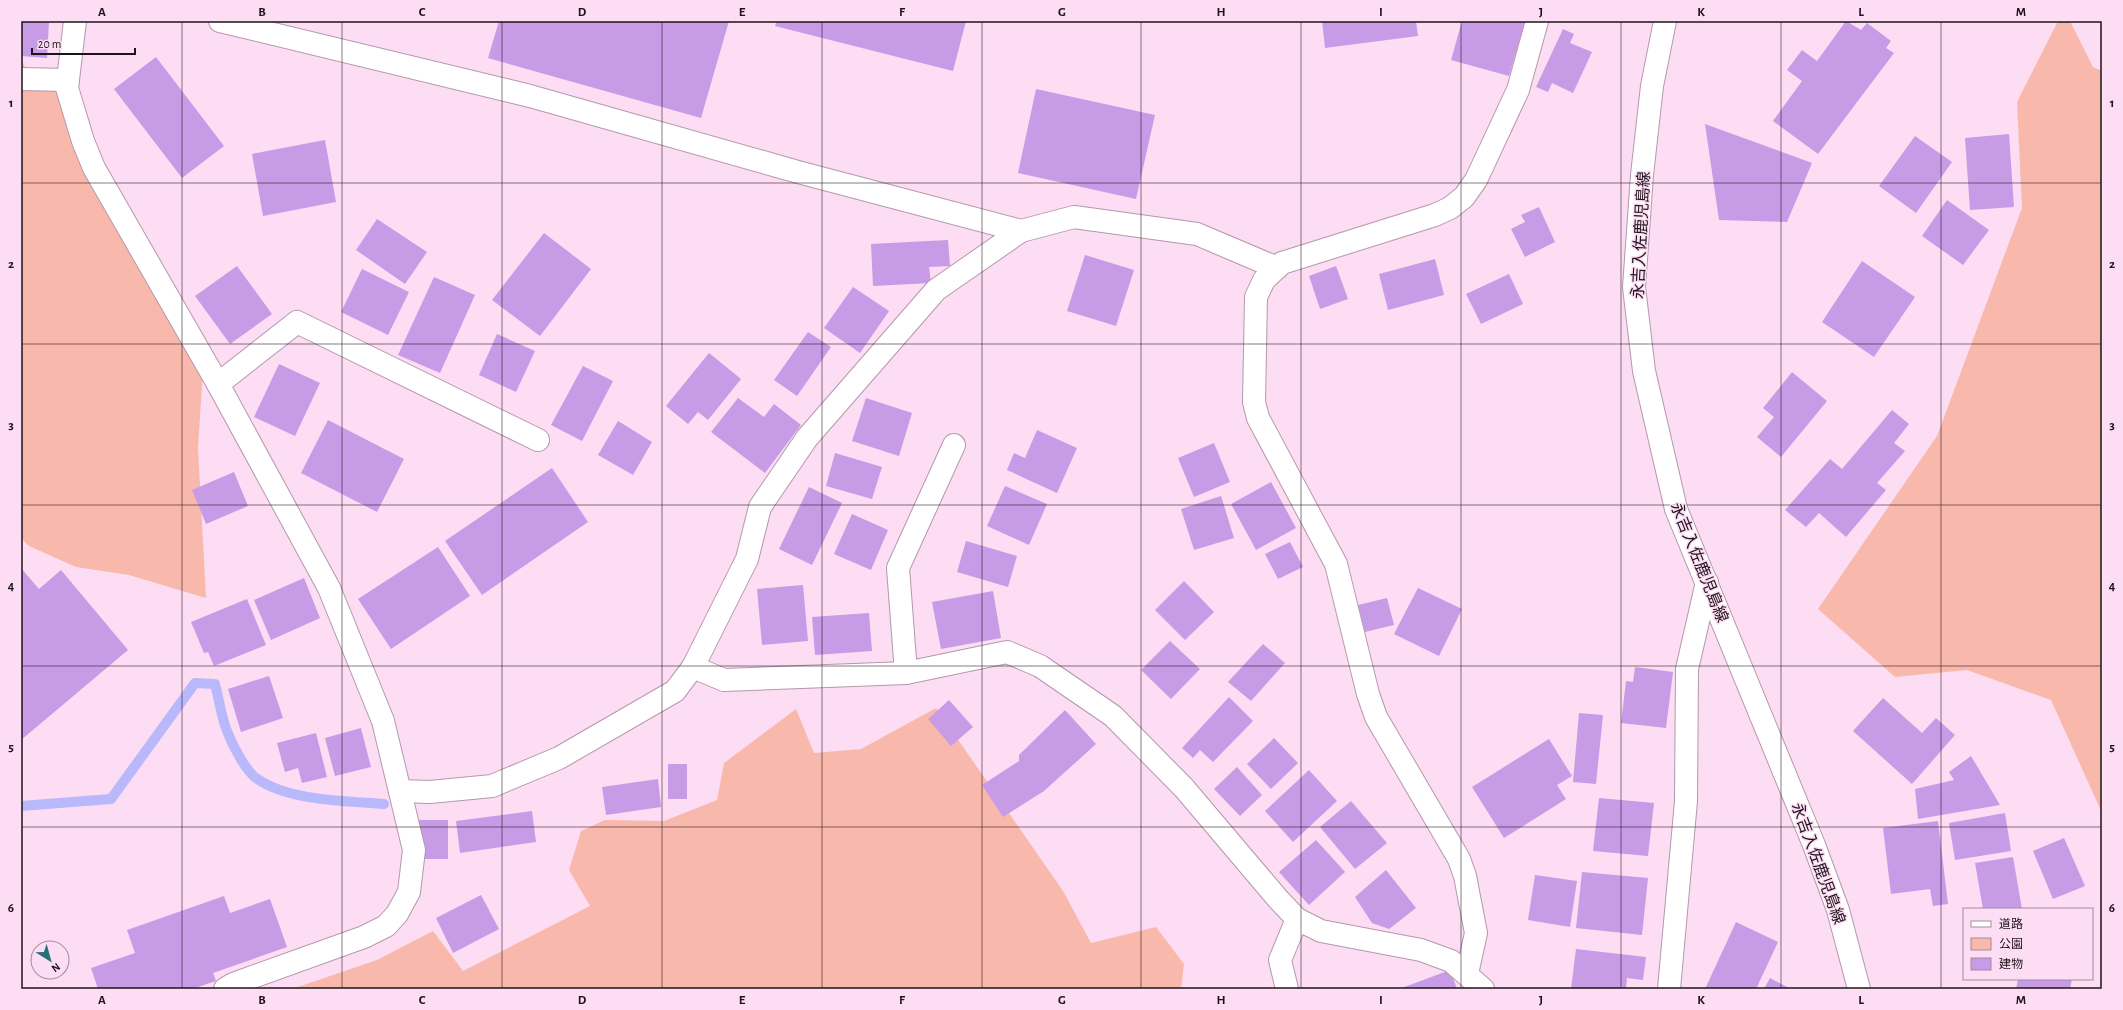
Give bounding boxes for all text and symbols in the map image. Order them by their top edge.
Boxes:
text: A [98,6,106,19]
text: B [258,6,266,19]
text: C [419,6,426,19]
text: D [578,6,587,19]
text: E [739,6,746,19]
text: F [899,6,906,19]
text: G [1058,6,1066,19]
text: H [1216,6,1226,19]
text: I [1379,6,1383,19]
text: J [1539,6,1543,19]
text: K [1697,6,1705,19]
text: L [1858,6,1864,19]
text: M [2016,6,2026,19]
scale bar [32,30,135,56]
text: 20 m [38,38,61,50]
text: 1 [9,97,13,110]
text: 1 [2110,97,2114,110]
street label: 永吉入佐鹿児島線 [1629,171,1652,299]
text: 2 [8,258,14,271]
text: 2 [2109,258,2115,271]
text: 3 [8,419,14,432]
text: 3 [2109,419,2115,432]
street label: 永吉入佐鹿児島線 [1668,500,1731,625]
text: 4 [8,580,15,593]
text: 4 [2109,580,2116,593]
text: 5 [8,741,14,754]
text: 5 [2109,741,2115,754]
street label: 永吉入佐鹿児島線 [1789,800,1848,926]
text: 6 [8,902,14,915]
text: 6 [2109,902,2115,915]
legend [1963,908,2093,980]
text: 道路 [1999,917,2023,930]
text: 公園 [1999,938,2023,950]
north arrow [30,940,70,980]
text: 建物 [1999,957,2023,970]
text: N [49,961,62,974]
text: A [98,994,106,1007]
text: B [258,994,266,1007]
text: C [419,994,426,1007]
text: D [578,994,587,1007]
text: E [739,994,746,1007]
text: F [899,994,906,1007]
text: G [1058,994,1066,1007]
text: H [1216,994,1226,1007]
text: I [1379,994,1383,1007]
text: J [1539,994,1543,1007]
text: K [1697,994,1705,1007]
text: L [1858,994,1864,1007]
text: M [2016,994,2026,1007]

